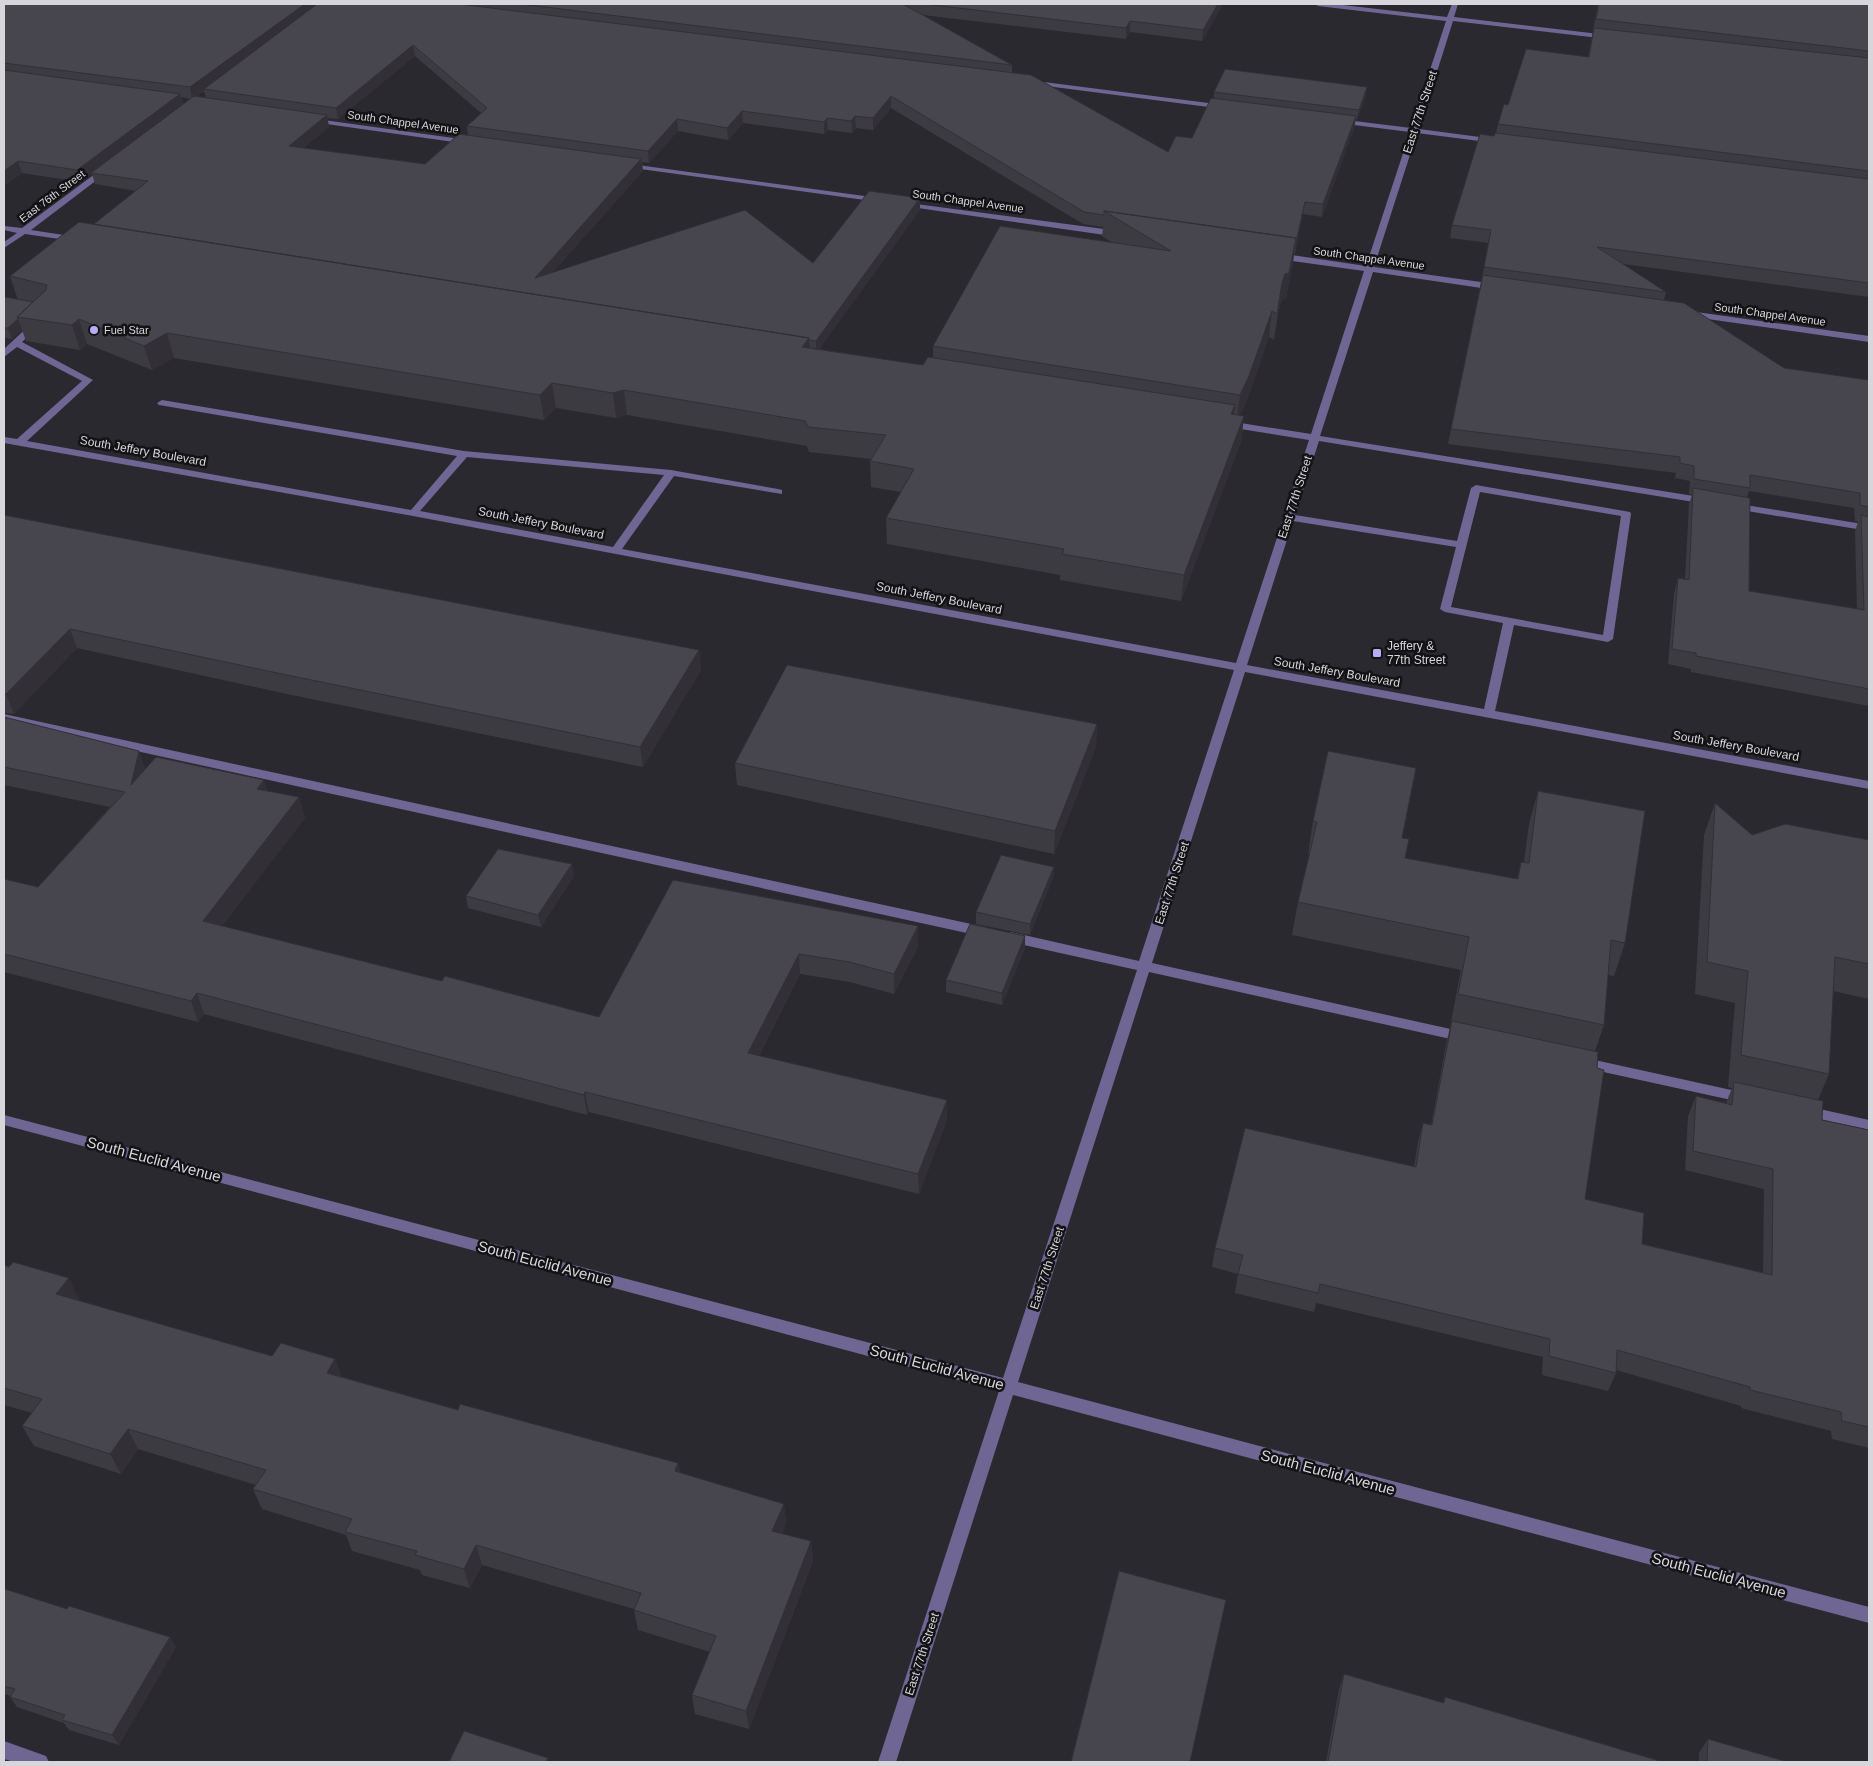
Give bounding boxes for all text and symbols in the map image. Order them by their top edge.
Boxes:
street label: East 77th Street [1400,68,1440,155]
street label: South Chappel Avenue [347,108,459,136]
street label: East 76th Street [17,167,87,225]
street label: South Chappel Avenue [912,187,1024,215]
street label: South Chappel Avenue [1313,244,1425,272]
street label: South Chappel Avenue [1714,300,1826,328]
marker: Fuel Star [88,324,100,336]
place label: Fuel Star [104,324,149,336]
street label: South Jeffery Boulevard [79,433,207,469]
street label: East 77th Street [1275,453,1315,540]
street label: South Jeffery Boulevard [477,504,605,542]
street label: South Jeffery Boulevard [875,579,1003,617]
place label: Jeffery & 77th Street [1387,639,1446,667]
marker: Jeffery & 77th Street [1371,647,1383,659]
street label: South Jeffery Boulevard [1273,654,1401,690]
street label: South Jeffery Boulevard [1672,728,1800,764]
street label: East 77th Street [1152,839,1192,926]
street label: South Euclid Avenue [85,1133,223,1185]
street label: East 77th Street [1027,1224,1067,1311]
street label: South Euclid Avenue [476,1237,614,1289]
street label: South Euclid Avenue [868,1341,1006,1393]
street label: South Euclid Avenue [1259,1446,1397,1498]
street label: South Euclid Avenue [1650,1549,1788,1601]
street label: East 77th Street [902,1610,942,1697]

